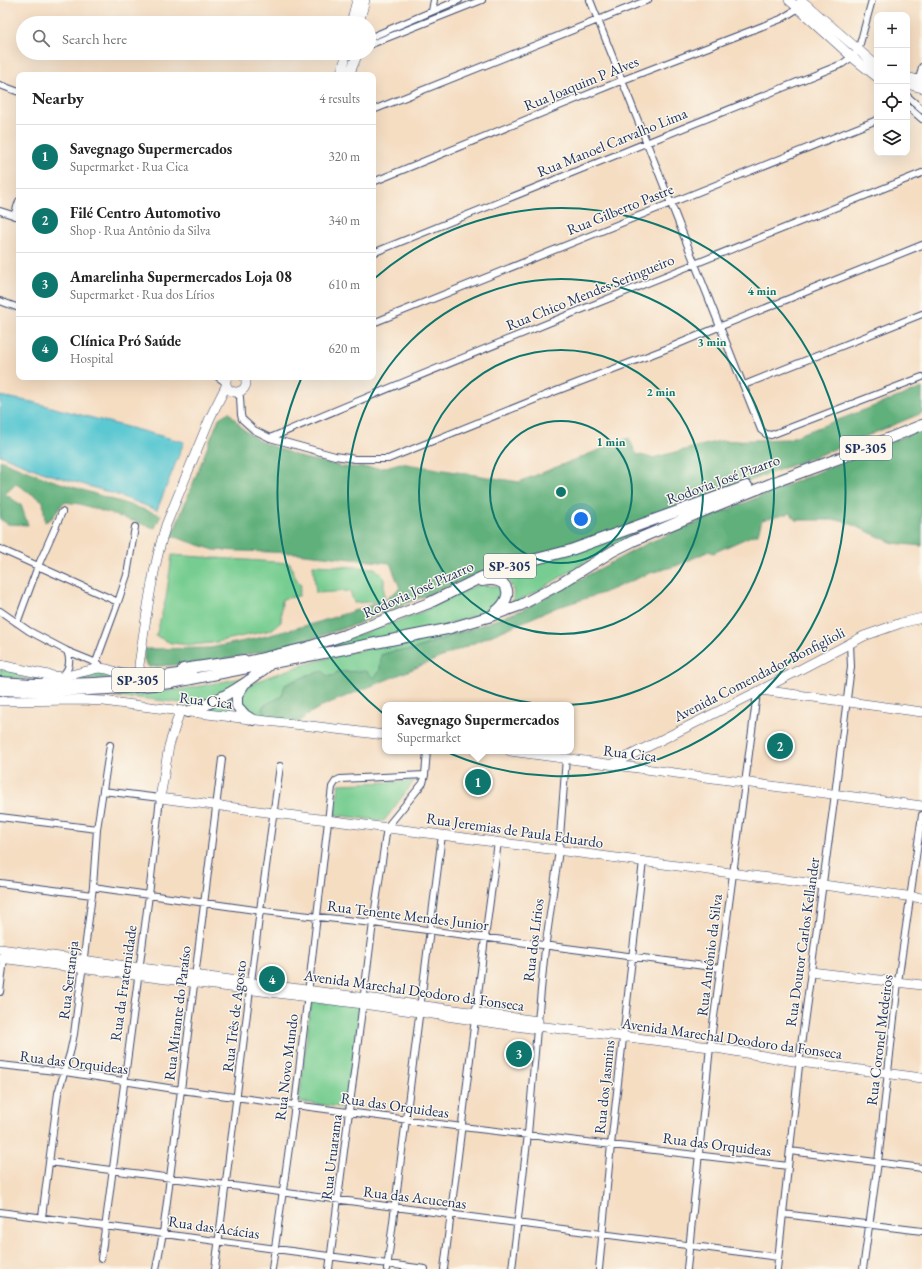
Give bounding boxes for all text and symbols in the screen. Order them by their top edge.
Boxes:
map controls [874,12,910,156]
button: + [874,12,910,48]
search box [16,16,376,60]
icon: search [30,27,52,49]
text: Search here [62,29,127,48]
button: − [874,48,910,84]
street label: Rua Joaquim P Alves [521,51,641,115]
button: locate [874,84,910,120]
text: Nearby [32,87,84,109]
text: 4 results [319,90,360,107]
street label: Rua Manoel Carvalho Lima [534,103,690,181]
button: layers [874,120,910,156]
text: Savegnago Supermercados [70,139,232,158]
text: 1 [42,148,48,165]
text: 320 m [329,148,360,165]
text: Supermarket · Rua Cica [70,158,188,175]
street label: Rua Gilberto Pastre [564,179,676,239]
text: Filé Centro Automotivo [70,203,221,222]
text: 2 [42,212,48,229]
text: 340 m [329,212,360,229]
text: Shop · Rua Antônio da Silva [70,222,211,239]
street label: Rua Chico Mendes Seringueiro [503,249,677,335]
text: Amarelinha Supermercados Loja 08 [70,267,292,286]
text: 3 [42,276,48,293]
text: 610 m [329,276,360,293]
text: 4 min [747,283,777,299]
text: Supermarket · Rua dos Lírios [70,286,214,303]
text: Clínica Pró Saúde [70,331,181,350]
text: 3 min [697,334,727,350]
text: 4 [42,340,48,357]
text: 620 m [329,340,360,357]
text: Hospital [70,350,114,367]
text: 2 min [646,384,676,400]
text: 1 min [596,434,626,450]
road number: SP-305 [840,436,892,460]
street label: Rodovia José Pizarro [664,450,782,508]
centre of rings [554,485,568,499]
your location [571,509,591,529]
road number: SP-305 [484,554,536,578]
street label: Rodovia José Pizarro [360,556,476,622]
street label: Avenida Comendador Bonfiglioli [669,622,848,726]
road number: SP-305 [112,668,164,692]
street label: Rua Cica [178,687,234,713]
popup [382,702,574,754]
text: Savegnago Supermercados [397,710,559,729]
text: Supermarket [397,729,461,746]
pin: 2 [767,731,793,761]
street label: Rua Cica [602,740,658,766]
pin: 1 [465,767,491,797]
street label: Rua Jeremias de Paula Eduardo [425,808,605,852]
street label: Rua Doutor Carlos Kellander [781,856,823,1028]
street label: Rua Antônio da Silva [692,893,726,1017]
street label: Rua Tenente Mendes Junior [326,896,490,934]
street label: Rua dos Lírios [518,897,548,983]
street label: Rua da Fraternidade [105,924,141,1042]
street label: Rua Sertaneja [54,939,82,1020]
street label: Rua Mirante do Paraíso [159,944,195,1082]
street label: Rua Três de Agosto [218,959,250,1073]
pin: 4 [259,964,285,994]
street label: Avenida Marechal Deodoro da Fonseca [302,965,525,1015]
street label: Rua Coronel Medeiros [862,973,896,1107]
street label: Rua Novo Mundo [270,1012,302,1122]
street label: Avenida Marechal Deodoro da Fonseca [620,1013,843,1063]
pin: 3 [506,1039,532,1069]
street label: Rua dos Jasmins [590,1039,618,1135]
street label: Rua das Orquideas [19,1046,129,1078]
street label: Rua das Orquideas [340,1088,451,1122]
street label: Rua Uruarama [316,1113,346,1201]
street label: Rua das Orquideas [662,1128,772,1160]
street label: Rua das Acucenas [362,1181,468,1213]
street label: Rua das Acácias [167,1211,261,1243]

